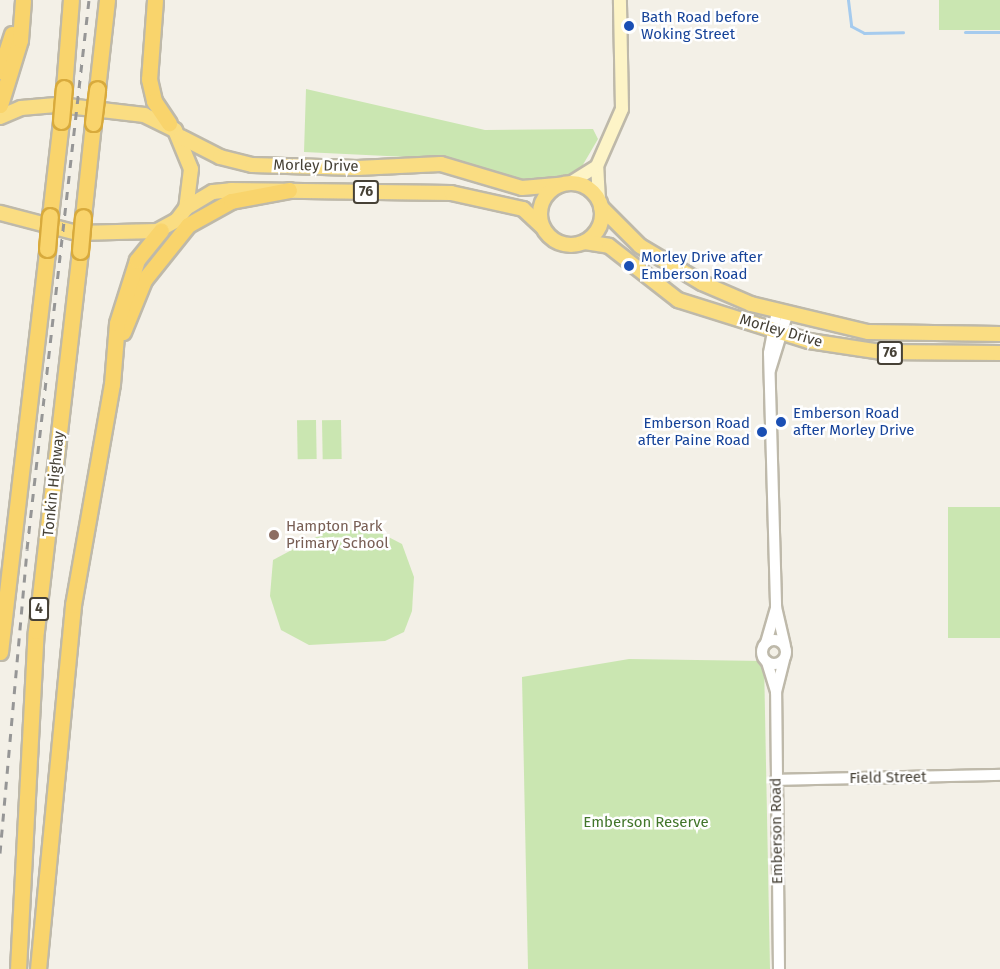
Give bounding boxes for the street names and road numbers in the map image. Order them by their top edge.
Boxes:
street label: Morley Drive [273,156,359,176]
road number: 76 [352,181,380,203]
street label: Morley Drive [738,311,824,351]
road number: 76 [876,342,904,364]
street label: Tonkin Highway [40,430,68,538]
road number: 4 [28,598,50,620]
street label: Field Street [849,768,927,788]
street label: Emberson Road [767,778,787,884]

